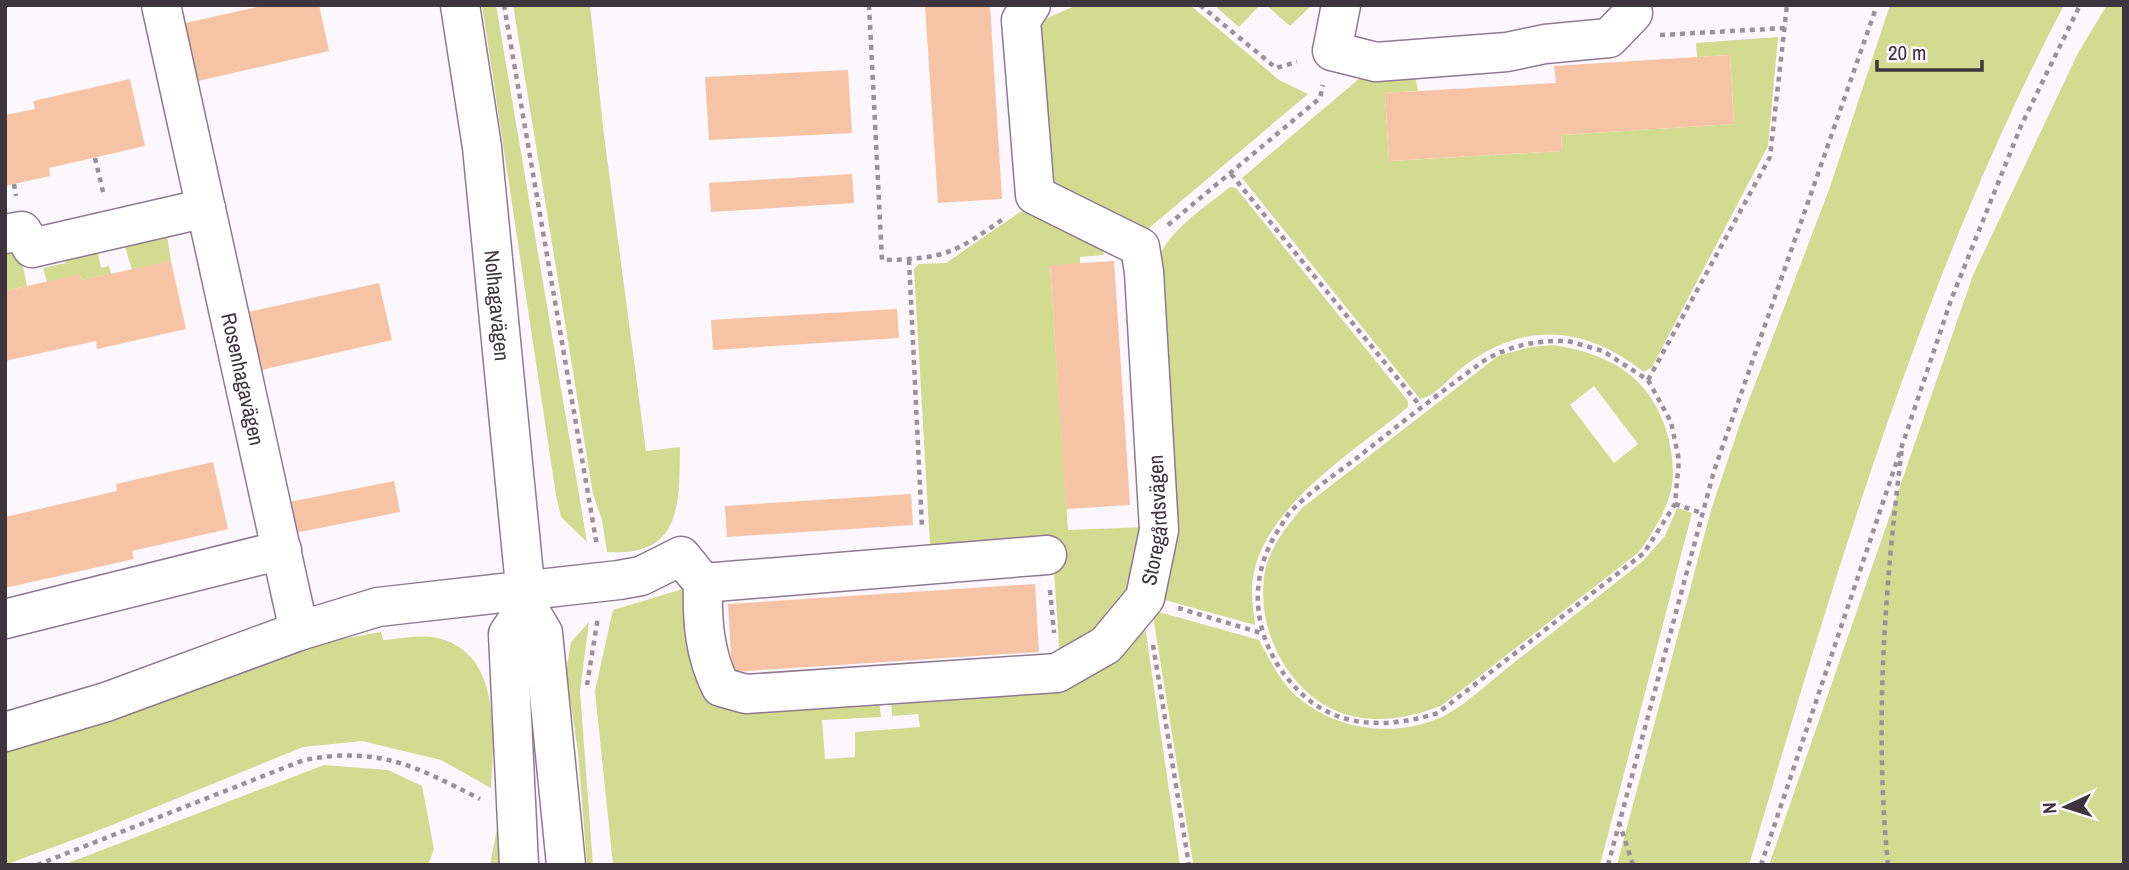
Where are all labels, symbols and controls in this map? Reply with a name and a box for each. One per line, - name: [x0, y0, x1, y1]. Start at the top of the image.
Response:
- scale bar: [1877, 28, 1982, 72]
- text: 20 m: [1888, 38, 1926, 67]
- street label: Nolhagavägen: [478, 249, 517, 362]
- street label: Rosenhagavägen: [215, 310, 272, 448]
- street label: Storegårdsvägen: [1134, 454, 1174, 588]
- north arrow: [2031, 772, 2101, 842]
- text: N: [2036, 802, 2062, 815]

